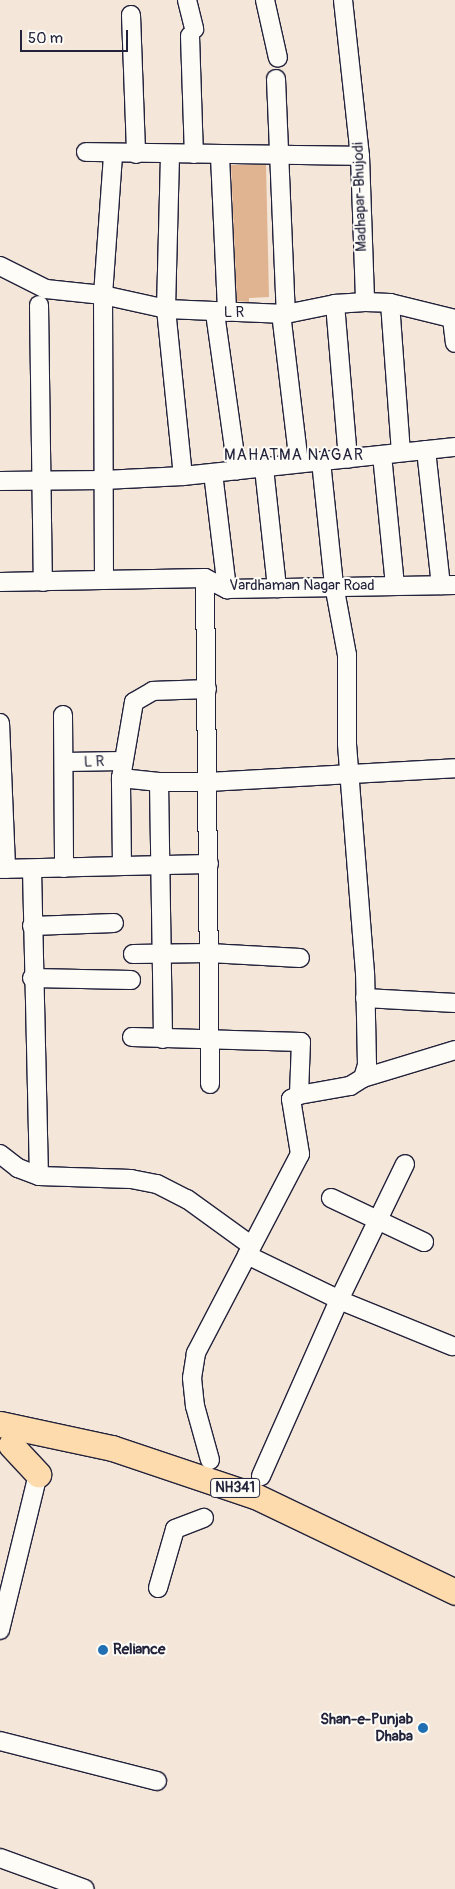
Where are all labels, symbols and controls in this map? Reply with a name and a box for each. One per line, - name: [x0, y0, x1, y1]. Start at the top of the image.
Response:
- scale bar: [22, 20, 130, 52]
- text: 50 m: [28, 29, 63, 48]
- street label: Madhapar-Bhujodi: [349, 142, 371, 252]
- street label: L R: [224, 304, 244, 322]
- district label: MAHATMA NAGAR: [222, 445, 366, 465]
- street label: Vardhaman Nagar Road: [229, 577, 375, 595]
- street label: L R: [83, 753, 105, 771]
- road number: NH341: [210, 1476, 260, 1500]
- place label: Reliance: [113, 1641, 165, 1659]
- marker: Reliance: [97, 1644, 109, 1656]
- place label: Shan-e-Punjab Dhaba: [320, 1710, 413, 1745]
- marker: Shan-e-Punjab Dhaba: [417, 1722, 429, 1734]

